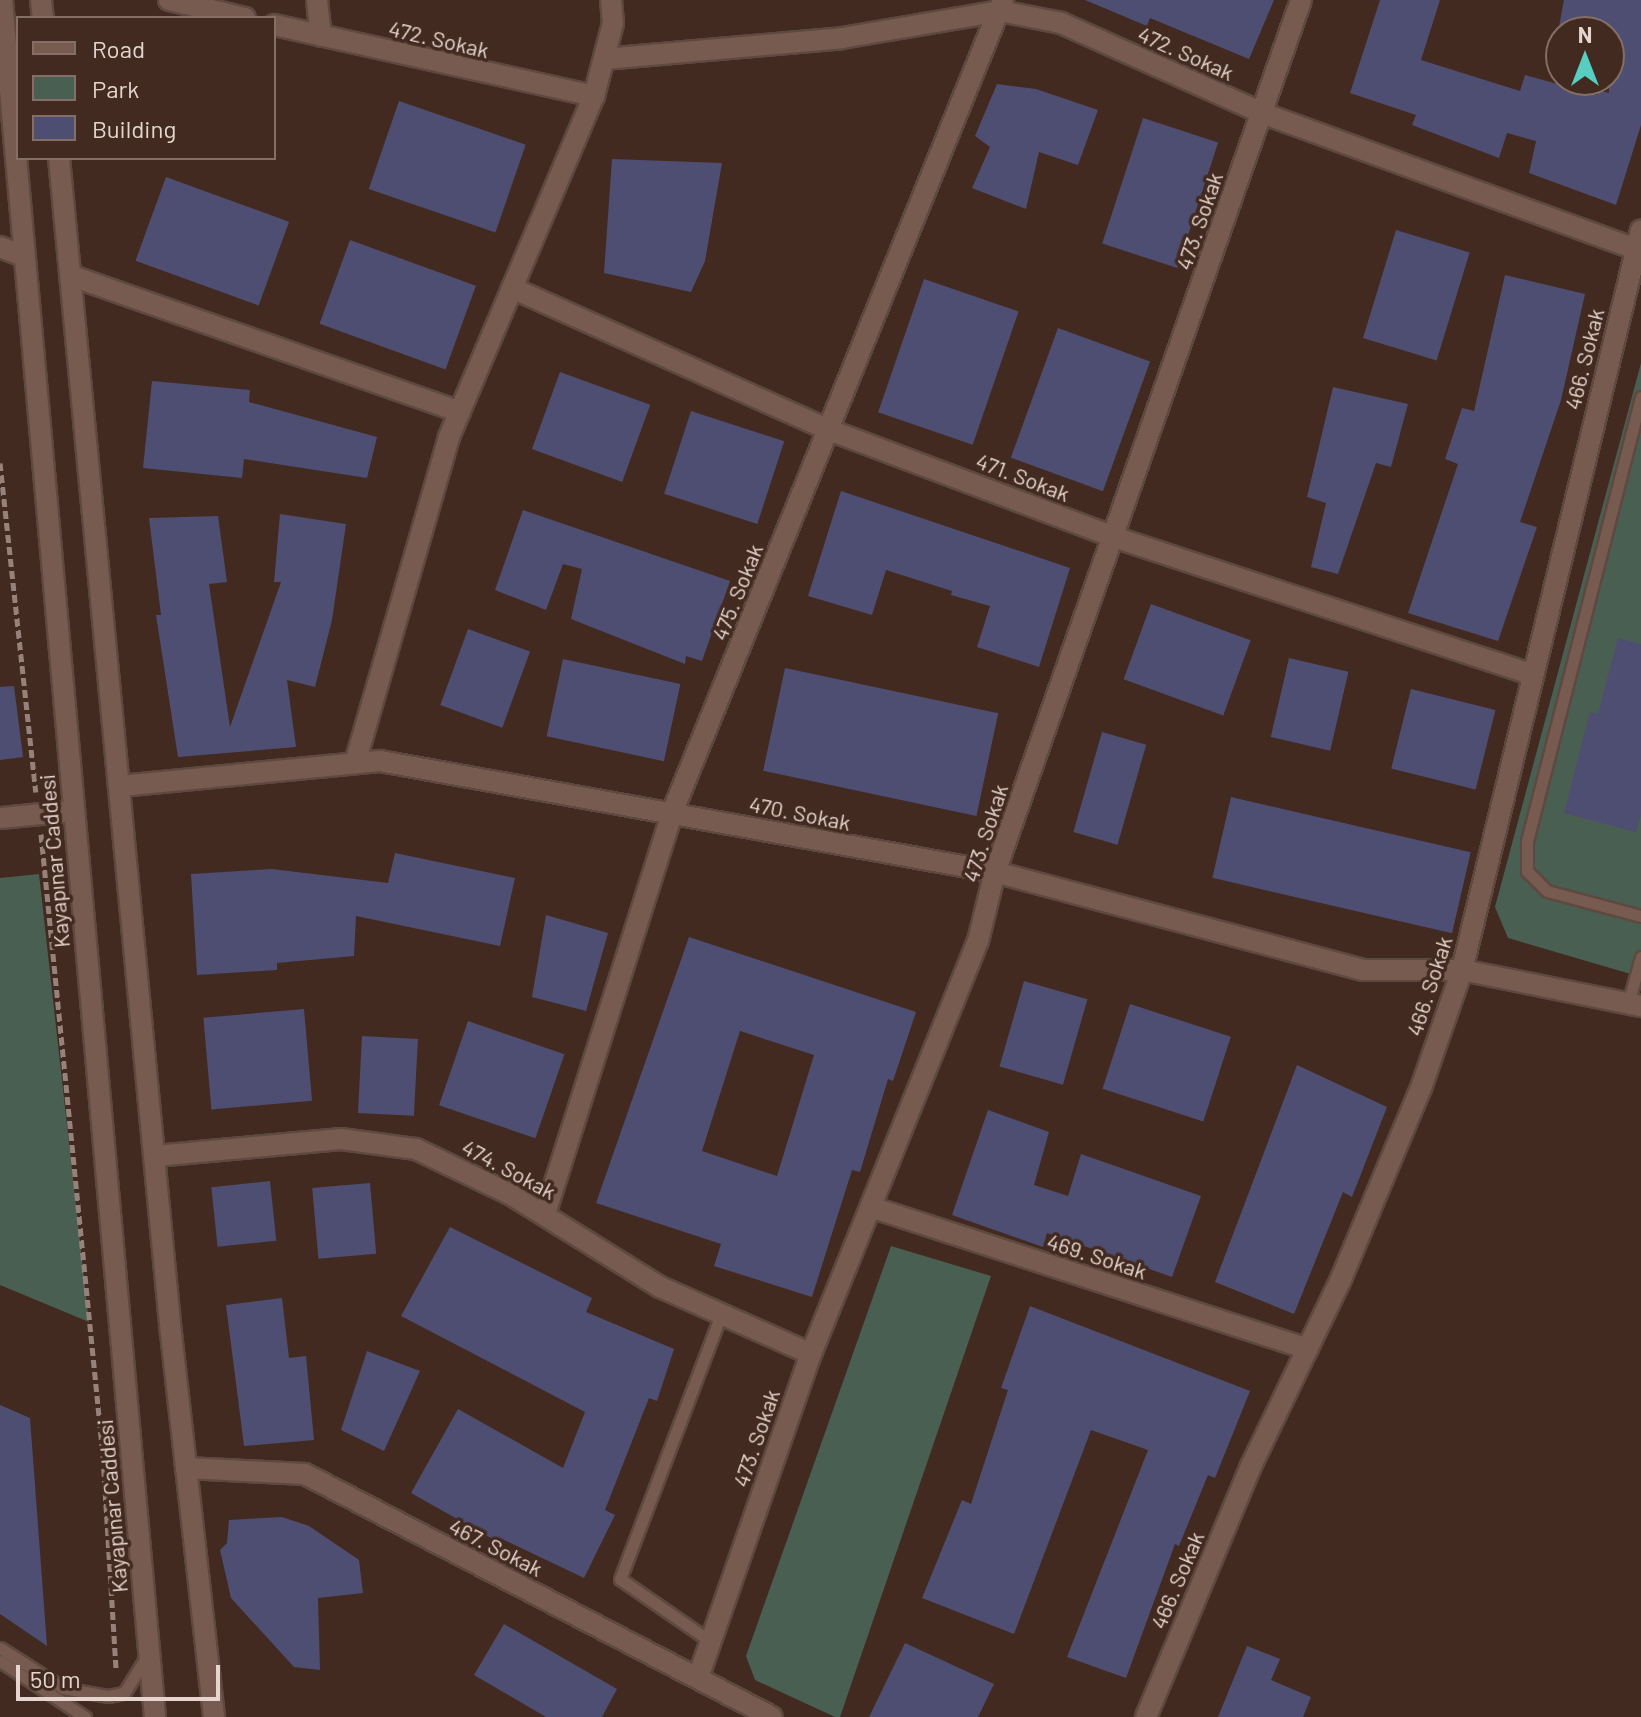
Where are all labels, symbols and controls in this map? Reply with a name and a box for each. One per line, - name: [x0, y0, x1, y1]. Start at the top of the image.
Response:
- street label: 472. Sokak: [386, 15, 492, 63]
- legend: [16, 16, 276, 160]
- north arrow: [1545, 16, 1625, 96]
- street label: 472. Sokak: [1134, 20, 1238, 86]
- text: N: [1578, 21, 1592, 47]
- text: Road: [92, 34, 145, 63]
- text: Park: [92, 74, 139, 103]
- text: Building: [92, 114, 176, 143]
- street label: 473. Sokak: [1170, 169, 1228, 273]
- street label: 466. Sokak: [1559, 306, 1609, 412]
- street label: 471. Sokak: [972, 447, 1074, 507]
- street label: 475. Sokak: [706, 540, 768, 644]
- street label: Kayapınar Caddesi: [33, 773, 75, 949]
- street label: 473. Sokak: [957, 781, 1013, 885]
- street label: 470. Sokak: [747, 790, 853, 836]
- street label: 466. Sokak: [1400, 933, 1458, 1039]
- street label: 474. Sokak: [458, 1133, 560, 1205]
- street label: 469. Sokak: [1044, 1227, 1150, 1285]
- street label: 473. Sokak: [727, 1386, 785, 1490]
- street label: Kayapınar Caddesi: [91, 1418, 133, 1594]
- street label: 467. Sokak: [445, 1512, 547, 1582]
- street label: 466. Sokak: [1145, 1527, 1209, 1633]
- scale bar: [20, 1649, 224, 1699]
- text: 50 m: [30, 1664, 81, 1693]

